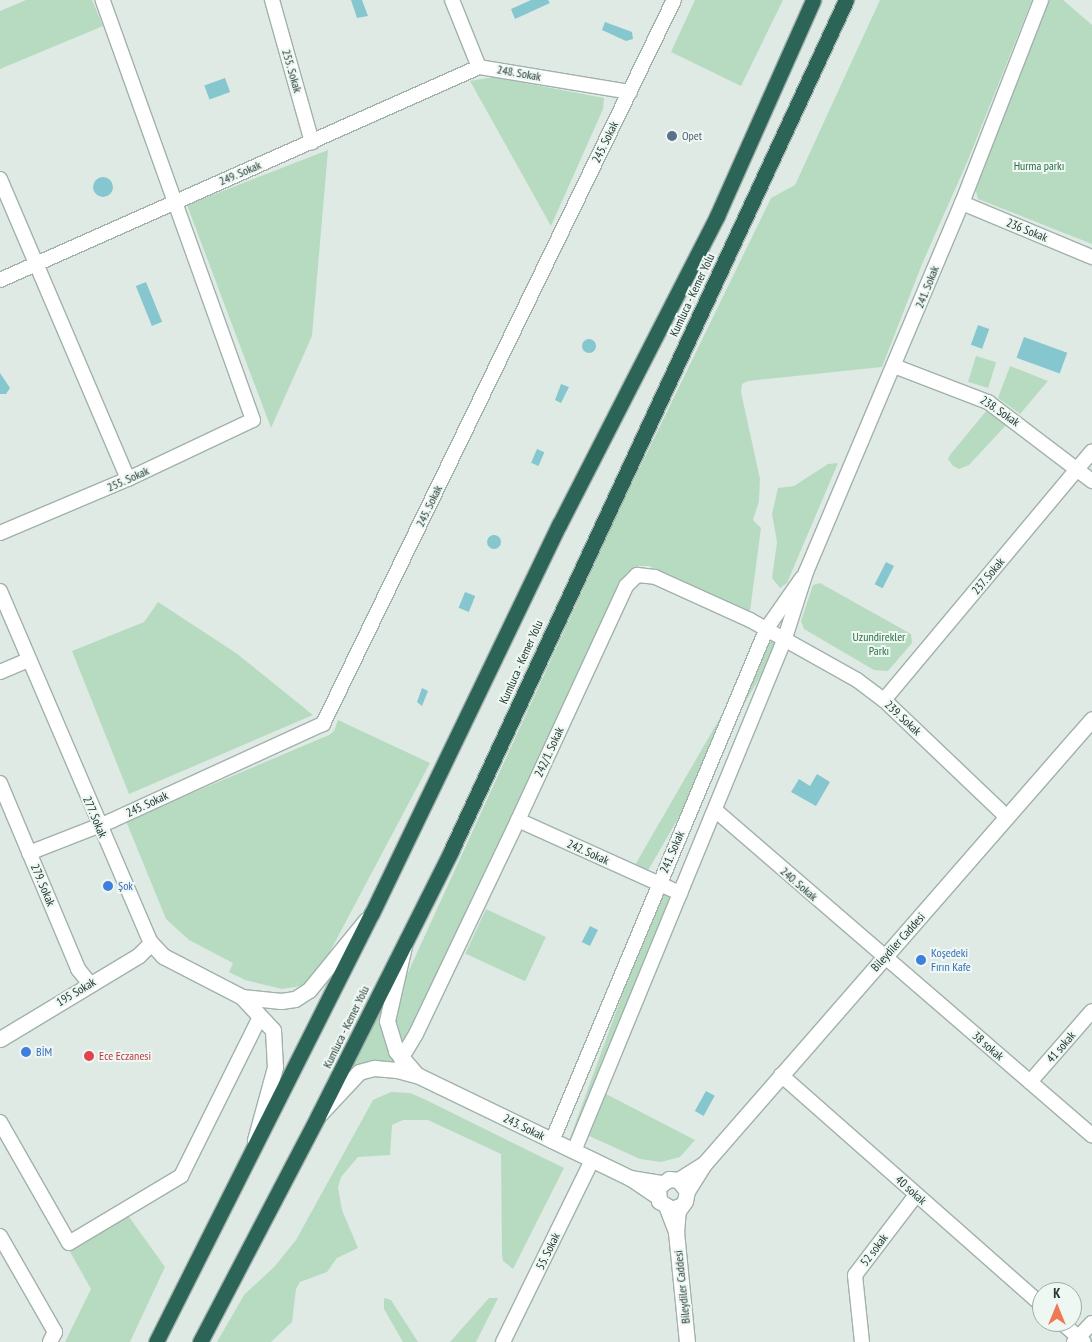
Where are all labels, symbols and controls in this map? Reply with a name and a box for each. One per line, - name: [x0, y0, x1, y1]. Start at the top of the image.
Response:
- street label: 255. Sokak: [279, 47, 305, 95]
- street label: 248. Sokak: [495, 62, 543, 84]
- street label: 245. Sokak: [589, 118, 621, 166]
- place label: Opet: [682, 129, 702, 143]
- marker: Opet: [666, 130, 678, 142]
- street label: 249. Sokak: [216, 158, 264, 188]
- park label: Hurma parkı: [1014, 159, 1064, 173]
- street label: 236 Sokak: [1004, 215, 1050, 245]
- street label: Kumluca - Kemer Yolu: [666, 251, 718, 339]
- street label: 241. Sokak: [912, 263, 942, 311]
- street label: 238. Sokak: [977, 392, 1023, 430]
- street label: 255. Sokak: [104, 463, 152, 495]
- street label: 245. Sokak: [413, 482, 445, 530]
- street label: 237. Sokak: [968, 554, 1008, 598]
- street label: Kumluca - Kemer Yolu: [496, 617, 546, 707]
- park label: Uzundirekler Parkı: [853, 630, 905, 658]
- street label: 239. Sokak: [882, 697, 924, 739]
- street label: 242/1. Sokak: [531, 724, 567, 780]
- street label: 245. Sokak: [123, 788, 171, 820]
- street label: 277. Sokak: [80, 794, 110, 840]
- street label: 241. Sokak: [657, 828, 687, 876]
- street label: 242. Sokak: [564, 836, 612, 868]
- street label: 279. Sokak: [28, 861, 58, 909]
- street label: 240. Sokak: [777, 864, 821, 904]
- place label: Şok: [118, 879, 133, 893]
- marker: Şok: [102, 880, 114, 892]
- street label: Bileydiler Caddesi: [868, 910, 928, 974]
- place label: Koşedeki Fırın Kafe: [931, 946, 971, 974]
- marker: Koşedeki Fırın Kafe: [915, 954, 927, 966]
- street label: 195 Sokak: [54, 975, 98, 1009]
- street label: Kumluca - Kemer Yolu: [320, 983, 372, 1071]
- street label: 41 sokak: [1044, 1028, 1078, 1066]
- street label: 38 sokak: [969, 1029, 1007, 1063]
- place label: BİM: [36, 1045, 52, 1059]
- marker: BİM: [20, 1046, 32, 1058]
- place label: Ece Eczanesi: [99, 1049, 151, 1063]
- marker: Ece Eczanesi: [83, 1050, 95, 1062]
- street label: 243. Sokak: [500, 1111, 548, 1143]
- street label: 40 sokak: [893, 1172, 929, 1208]
- street label: 55. Sokak: [533, 1230, 563, 1272]
- street label: 52 sokak: [857, 1231, 891, 1269]
- street label: Bileydiler Caddesi: [671, 1250, 693, 1324]
- north arrow: [1032, 1282, 1082, 1332]
- text: K: [1053, 1284, 1061, 1302]

